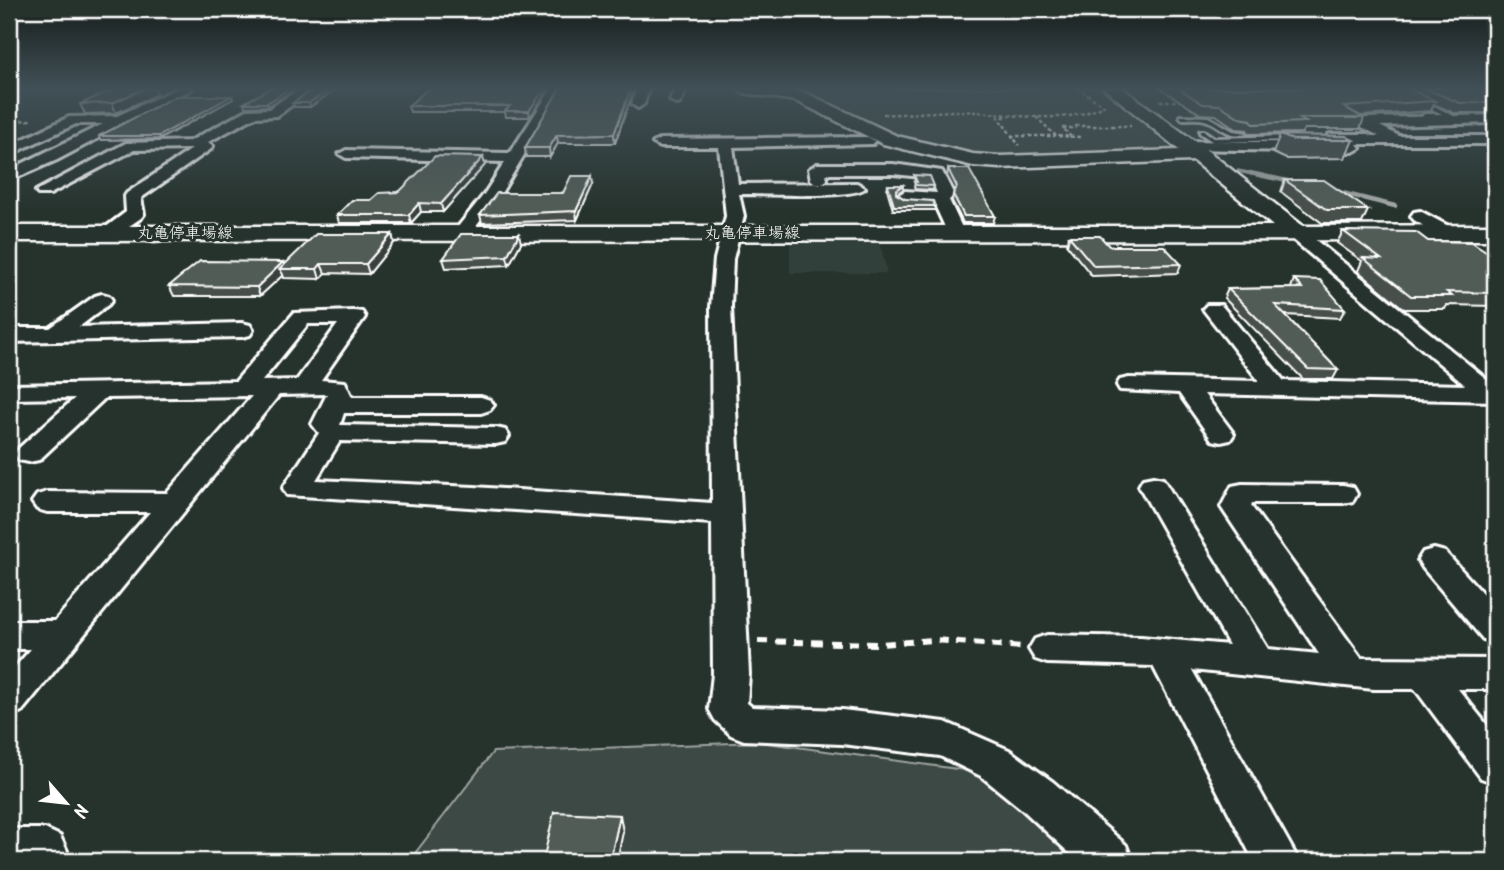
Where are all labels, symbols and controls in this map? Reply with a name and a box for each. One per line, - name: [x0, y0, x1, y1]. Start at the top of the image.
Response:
- street label: 丸亀停車場線: [137, 221, 233, 246]
- street label: 丸亀停車場線: [704, 221, 800, 246]
- north arrow: [32, 768, 102, 838]
- text: N: [63, 798, 95, 822]

